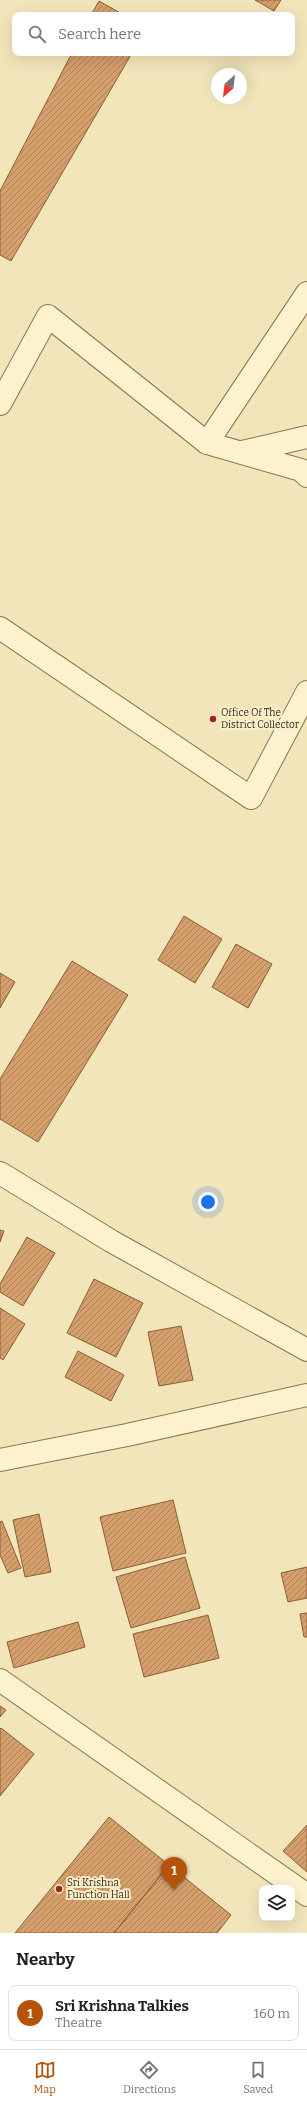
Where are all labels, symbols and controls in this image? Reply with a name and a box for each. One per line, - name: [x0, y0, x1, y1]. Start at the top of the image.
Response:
- search box: [12, 12, 295, 56]
- icon: search: [26, 23, 48, 45]
- text: Search here: [58, 25, 141, 43]
- north arrow: [211, 68, 247, 104]
- place label: Office Of The District Collector: [221, 707, 300, 731]
- marker: Office Of The District Collector: [208, 714, 218, 724]
- your location: [198, 1192, 218, 1212]
- pin: 1: [161, 1857, 187, 1890]
- place label: Sri Krishna Function Hall: [67, 1877, 130, 1901]
- marker: Sri Krishna Function Hall: [54, 1884, 64, 1894]
- map controls: [259, 1885, 295, 1921]
- button: layers: [259, 1885, 295, 1921]
- text: Nearby: [16, 1949, 75, 1970]
- text: Sri Krishna Talkies: [55, 1997, 189, 2015]
- text: 1: [27, 2006, 33, 2021]
- text: 160 m: [254, 2006, 290, 2021]
- text: Theatre: [55, 2015, 102, 2030]
- tab: Map: [34, 2059, 56, 2096]
- tab: Directions: [123, 2059, 176, 2096]
- tab: Saved: [243, 2059, 273, 2096]

